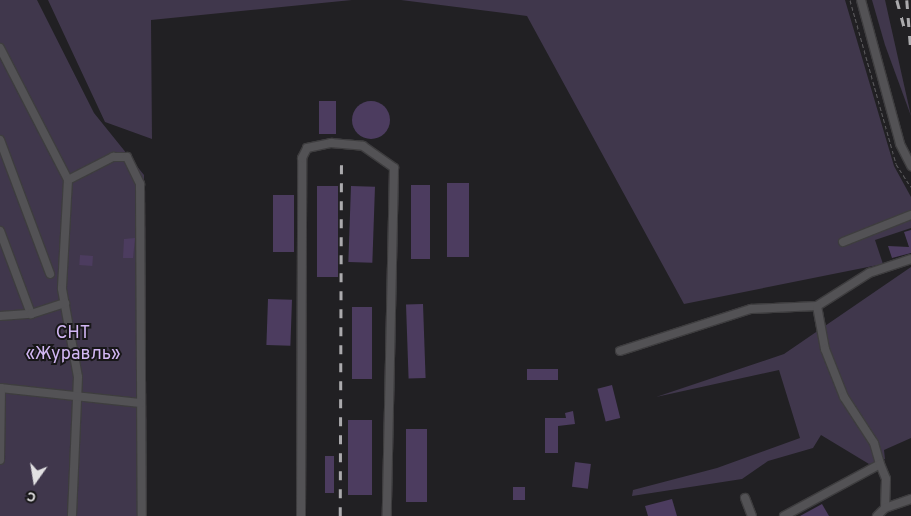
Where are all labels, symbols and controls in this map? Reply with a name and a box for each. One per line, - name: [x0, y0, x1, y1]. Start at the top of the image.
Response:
- park label: СНТ «Журавль»: [25, 324, 121, 366]
- north arrow: [10, 456, 60, 506]
- text: С: [25, 487, 38, 505]

